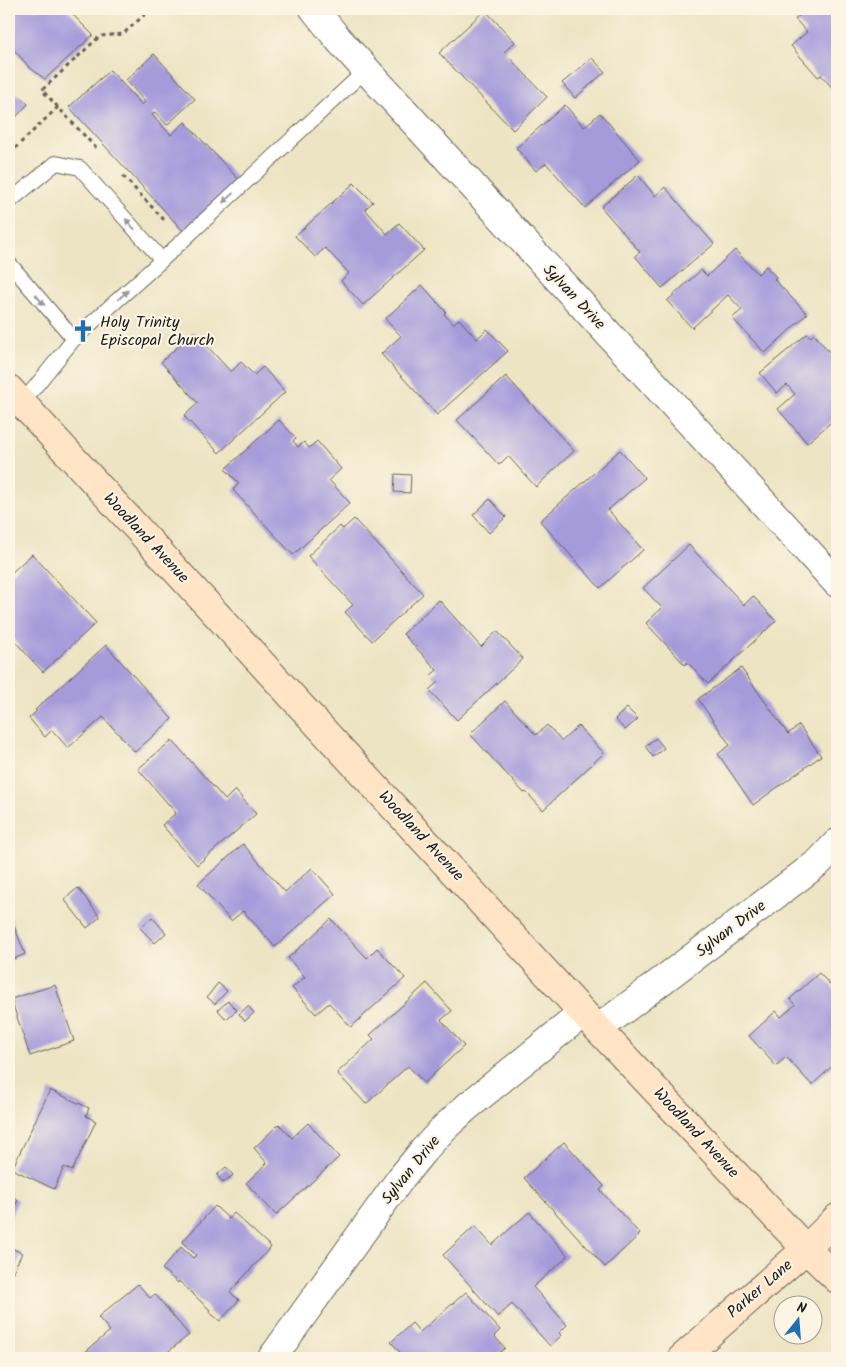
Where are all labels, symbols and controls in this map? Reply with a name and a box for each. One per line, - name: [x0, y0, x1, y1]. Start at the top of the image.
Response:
- one-way arrow: [222, 192, 234, 204]
- one-way arrow: [124, 217, 135, 230]
- street label: Sylvan Drive: [537, 258, 611, 336]
- one-way arrow: [116, 289, 128, 301]
- one-way arrow: [35, 293, 46, 306]
- place label: Holy Trinity Episcopal Church: [100, 310, 214, 353]
- church icon: Holy Trinity Episcopal Church: [70, 318, 96, 344]
- street label: Woodland Avenue: [97, 487, 195, 589]
- street label: Woodland Avenue: [372, 785, 470, 887]
- street label: Sylvan Drive: [691, 894, 771, 964]
- street label: Woodland Avenue: [647, 1082, 745, 1184]
- street label: Sylvan Drive: [375, 1130, 447, 1210]
- street label: Parker Lane: [722, 1253, 798, 1325]
- north arrow: [774, 1294, 824, 1344]
- text: N: [794, 1297, 809, 1320]

